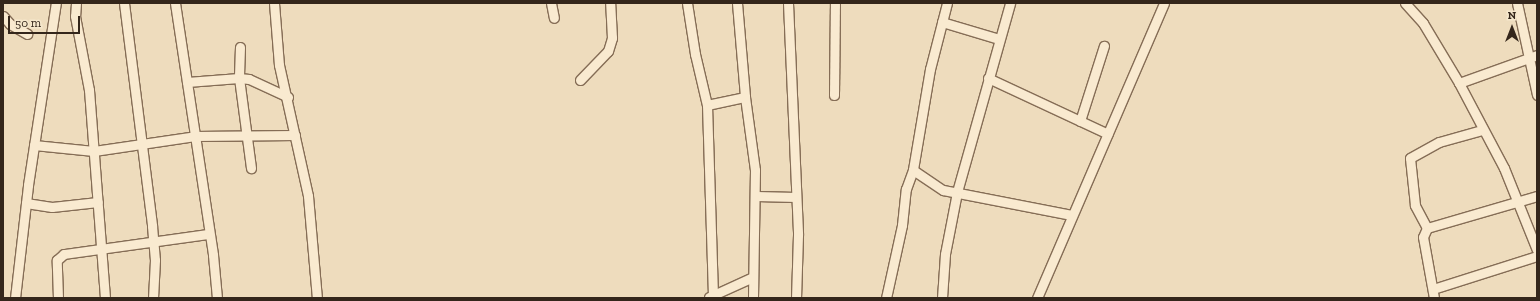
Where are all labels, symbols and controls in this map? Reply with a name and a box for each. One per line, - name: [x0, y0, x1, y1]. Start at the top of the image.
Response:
- scale bar: [10, 8, 82, 34]
- north arrow: [1492, 8, 1532, 48]
- text: N: [1508, 9, 1516, 22]
- text: 50 m: [15, 16, 41, 30]

